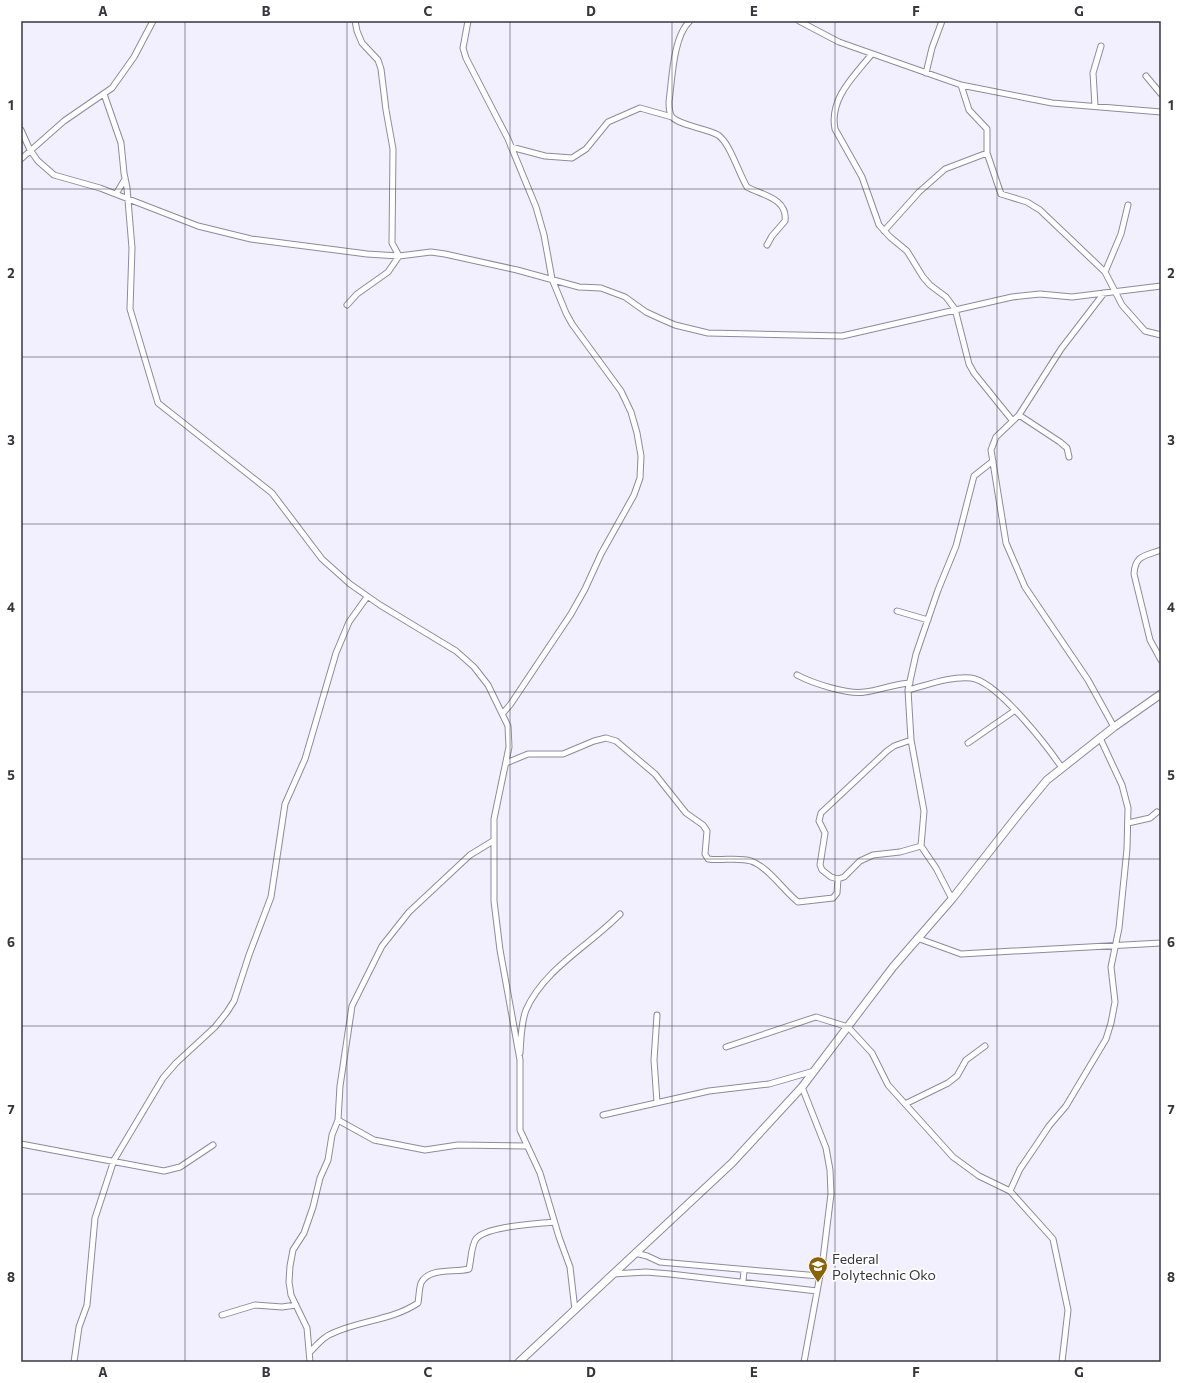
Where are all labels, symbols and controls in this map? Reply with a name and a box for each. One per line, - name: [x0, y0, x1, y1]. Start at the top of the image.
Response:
- text: A: [98, 3, 108, 19]
- text: B: [262, 3, 271, 19]
- text: C: [424, 3, 433, 19]
- text: D: [586, 3, 596, 19]
- text: E: [750, 3, 758, 19]
- text: F: [912, 3, 920, 19]
- text: G: [1074, 3, 1084, 19]
- text: 1: [8, 97, 14, 113]
- text: 1: [1168, 97, 1174, 113]
- text: 2: [7, 265, 15, 281]
- text: 2: [1167, 265, 1175, 281]
- text: 3: [7, 432, 15, 448]
- text: 3: [1167, 432, 1175, 448]
- text: 4: [7, 599, 15, 615]
- text: 4: [1167, 599, 1175, 615]
- text: 5: [7, 767, 15, 783]
- text: 5: [1167, 767, 1175, 783]
- text: 6: [7, 934, 15, 950]
- text: 6: [1167, 934, 1175, 950]
- text: 7: [7, 1101, 15, 1117]
- text: 7: [1167, 1101, 1175, 1117]
- place label: Federal Polytechnic Oko: [832, 1250, 936, 1283]
- school or university icon: Federal Polytechnic Oko: [807, 1255, 829, 1283]
- text: 8: [7, 1269, 15, 1285]
- text: 8: [1167, 1269, 1175, 1285]
- text: A: [98, 1364, 108, 1380]
- text: B: [262, 1364, 271, 1380]
- text: C: [424, 1364, 433, 1380]
- text: D: [586, 1364, 596, 1380]
- text: E: [750, 1364, 758, 1380]
- text: F: [912, 1364, 920, 1380]
- text: G: [1074, 1364, 1084, 1380]

